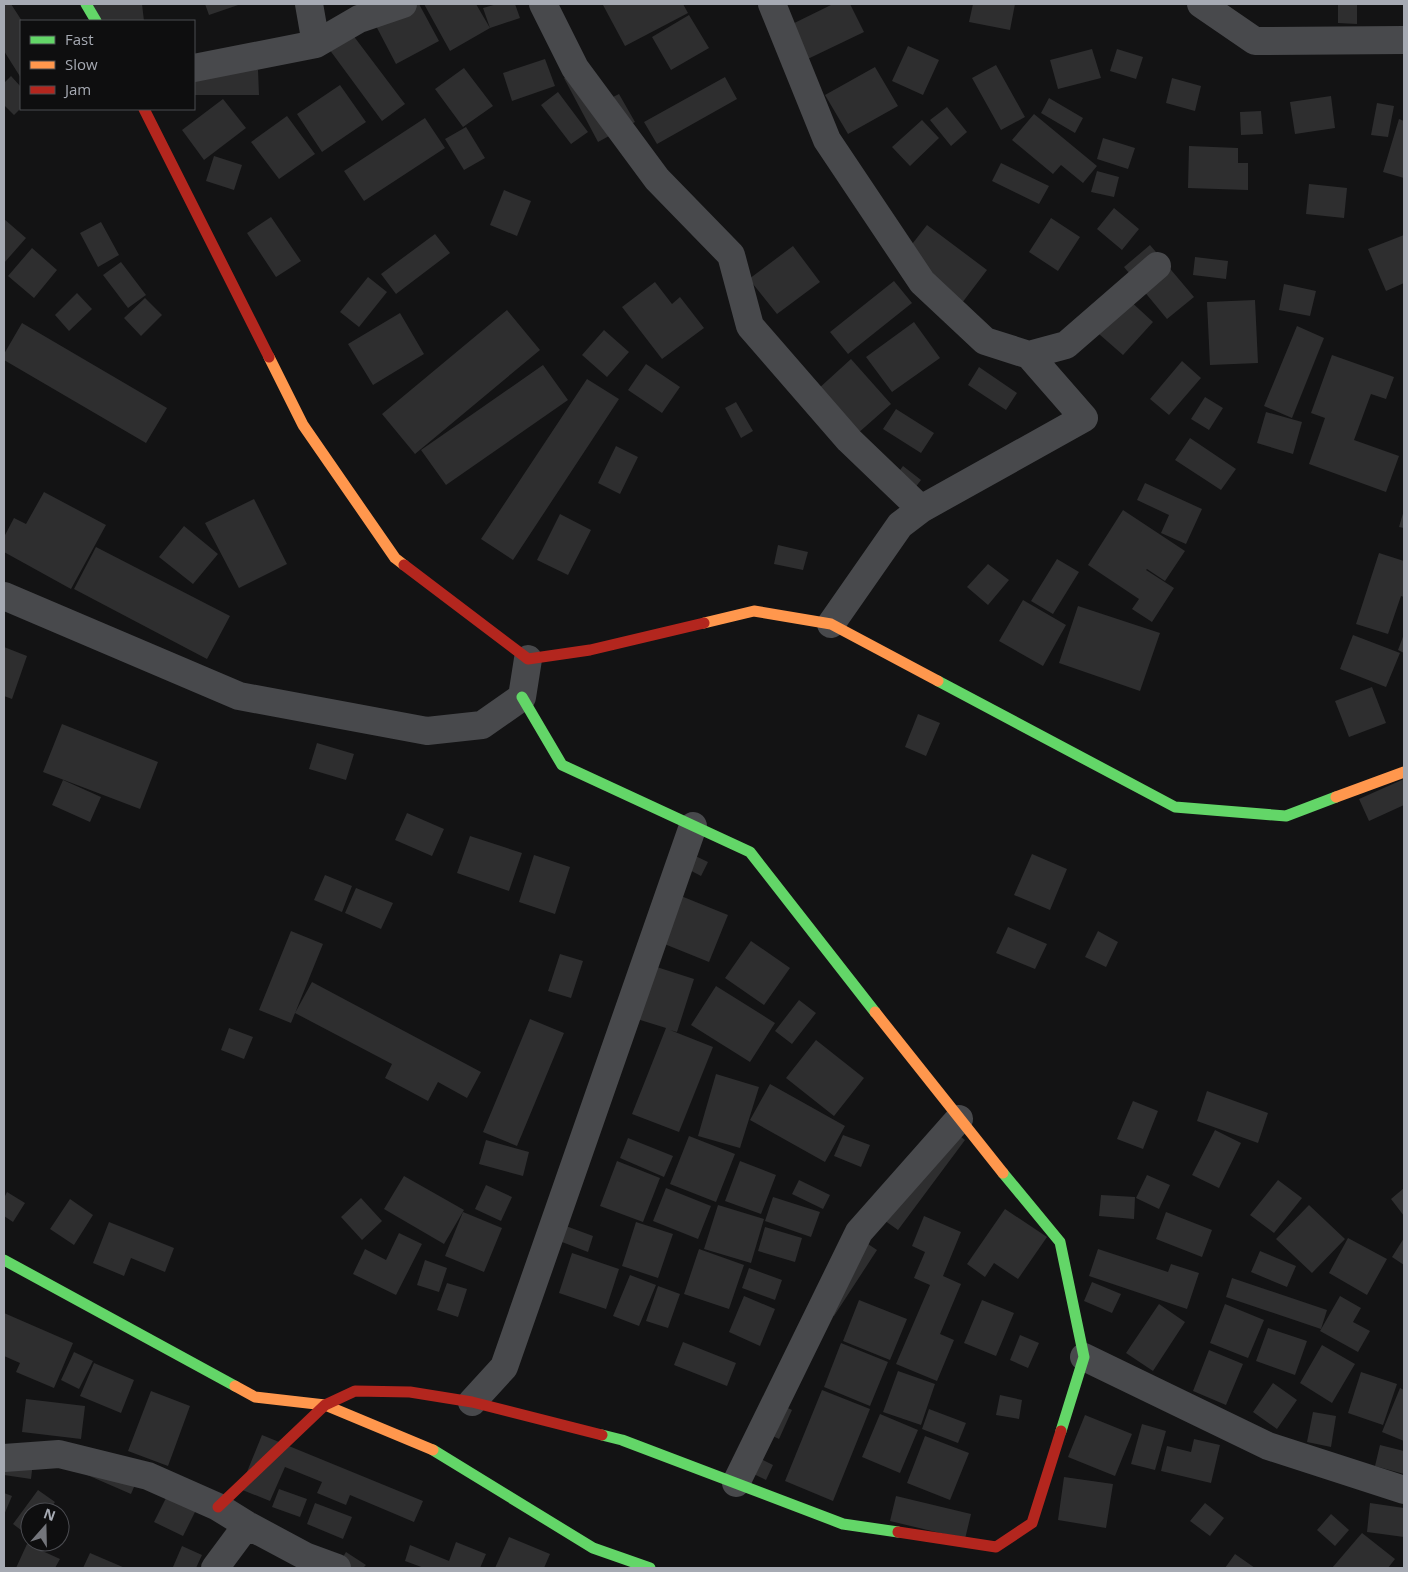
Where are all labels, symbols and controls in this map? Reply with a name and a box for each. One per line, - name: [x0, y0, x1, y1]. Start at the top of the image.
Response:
- legend: [20, 20, 195, 110]
- text: Fast: [65, 29, 94, 49]
- text: Slow: [65, 54, 98, 74]
- text: Jam: [63, 79, 91, 99]
- north arrow: [20, 1502, 70, 1552]
- text: N: [41, 1503, 58, 1525]

